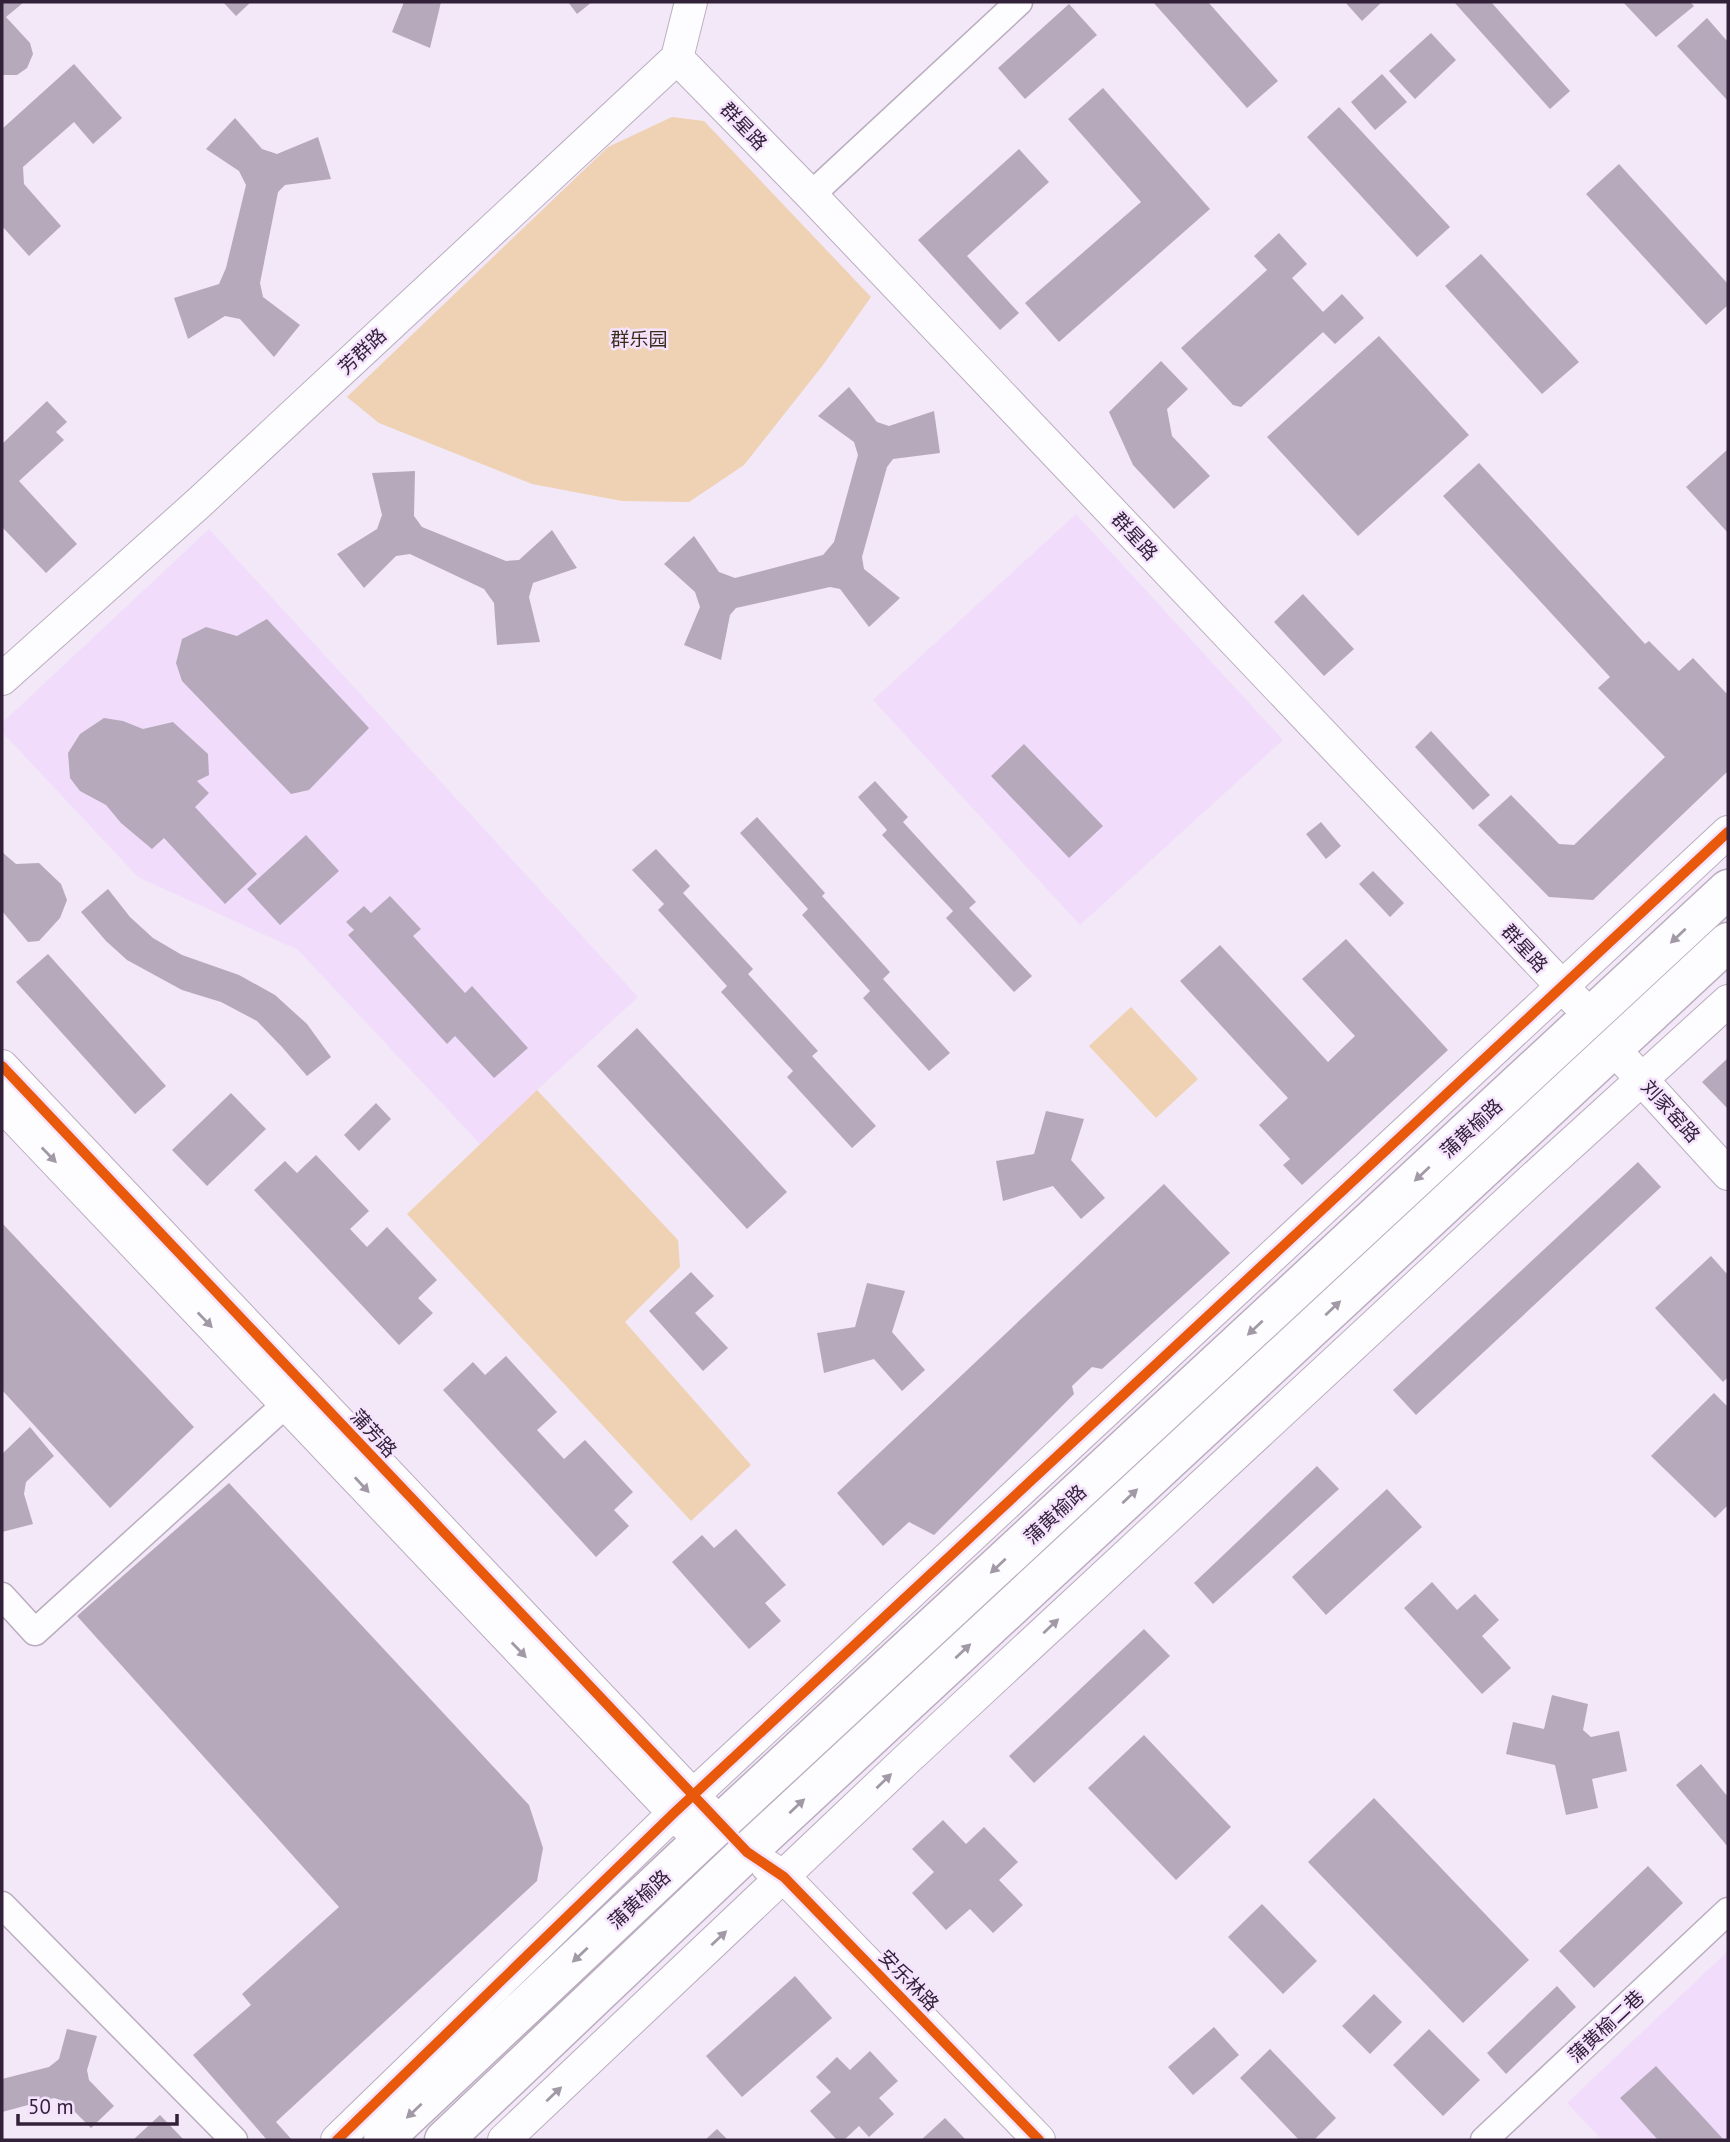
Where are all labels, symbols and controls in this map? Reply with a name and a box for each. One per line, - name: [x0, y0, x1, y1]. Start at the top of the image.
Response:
- street label: 群星路: [716, 97, 772, 155]
- street label: 芳群路: [333, 323, 391, 379]
- park label: 群乐园: [610, 327, 668, 351]
- street label: 群星路: [1107, 507, 1163, 565]
- street label: 群星路: [1497, 919, 1553, 977]
- one-way arrow: [1670, 927, 1687, 943]
- street label: 刘家窑路: [1637, 1075, 1705, 1147]
- street label: 蒲黄榆路: [1435, 1093, 1507, 1163]
- one-way arrow: [40, 1146, 56, 1163]
- one-way arrow: [1414, 1165, 1431, 1181]
- one-way arrow: [1324, 1301, 1341, 1317]
- one-way arrow: [197, 1311, 213, 1328]
- one-way arrow: [1247, 1320, 1264, 1336]
- street label: 蒲芳路: [346, 1404, 402, 1462]
- one-way arrow: [353, 1476, 369, 1493]
- street label: 蒲黄榆路: [1019, 1479, 1091, 1549]
- one-way arrow: [1121, 1489, 1138, 1505]
- one-way arrow: [989, 1558, 1007, 1574]
- one-way arrow: [1042, 1618, 1060, 1634]
- one-way arrow: [510, 1641, 527, 1658]
- one-way arrow: [954, 1643, 972, 1659]
- one-way arrow: [875, 1773, 892, 1789]
- one-way arrow: [788, 1798, 805, 1814]
- street label: 蒲黄榆路: [603, 1864, 675, 1934]
- one-way arrow: [710, 1930, 727, 1946]
- street label: 安乐林路: [874, 1944, 944, 2016]
- one-way arrow: [572, 1947, 589, 1963]
- street label: 蒲黄榆二巷: [1563, 1985, 1649, 2067]
- scale bar: [18, 2082, 177, 2126]
- one-way arrow: [545, 2085, 562, 2102]
- text: 50 m: [28, 2093, 74, 2120]
- one-way arrow: [406, 2103, 423, 2119]

